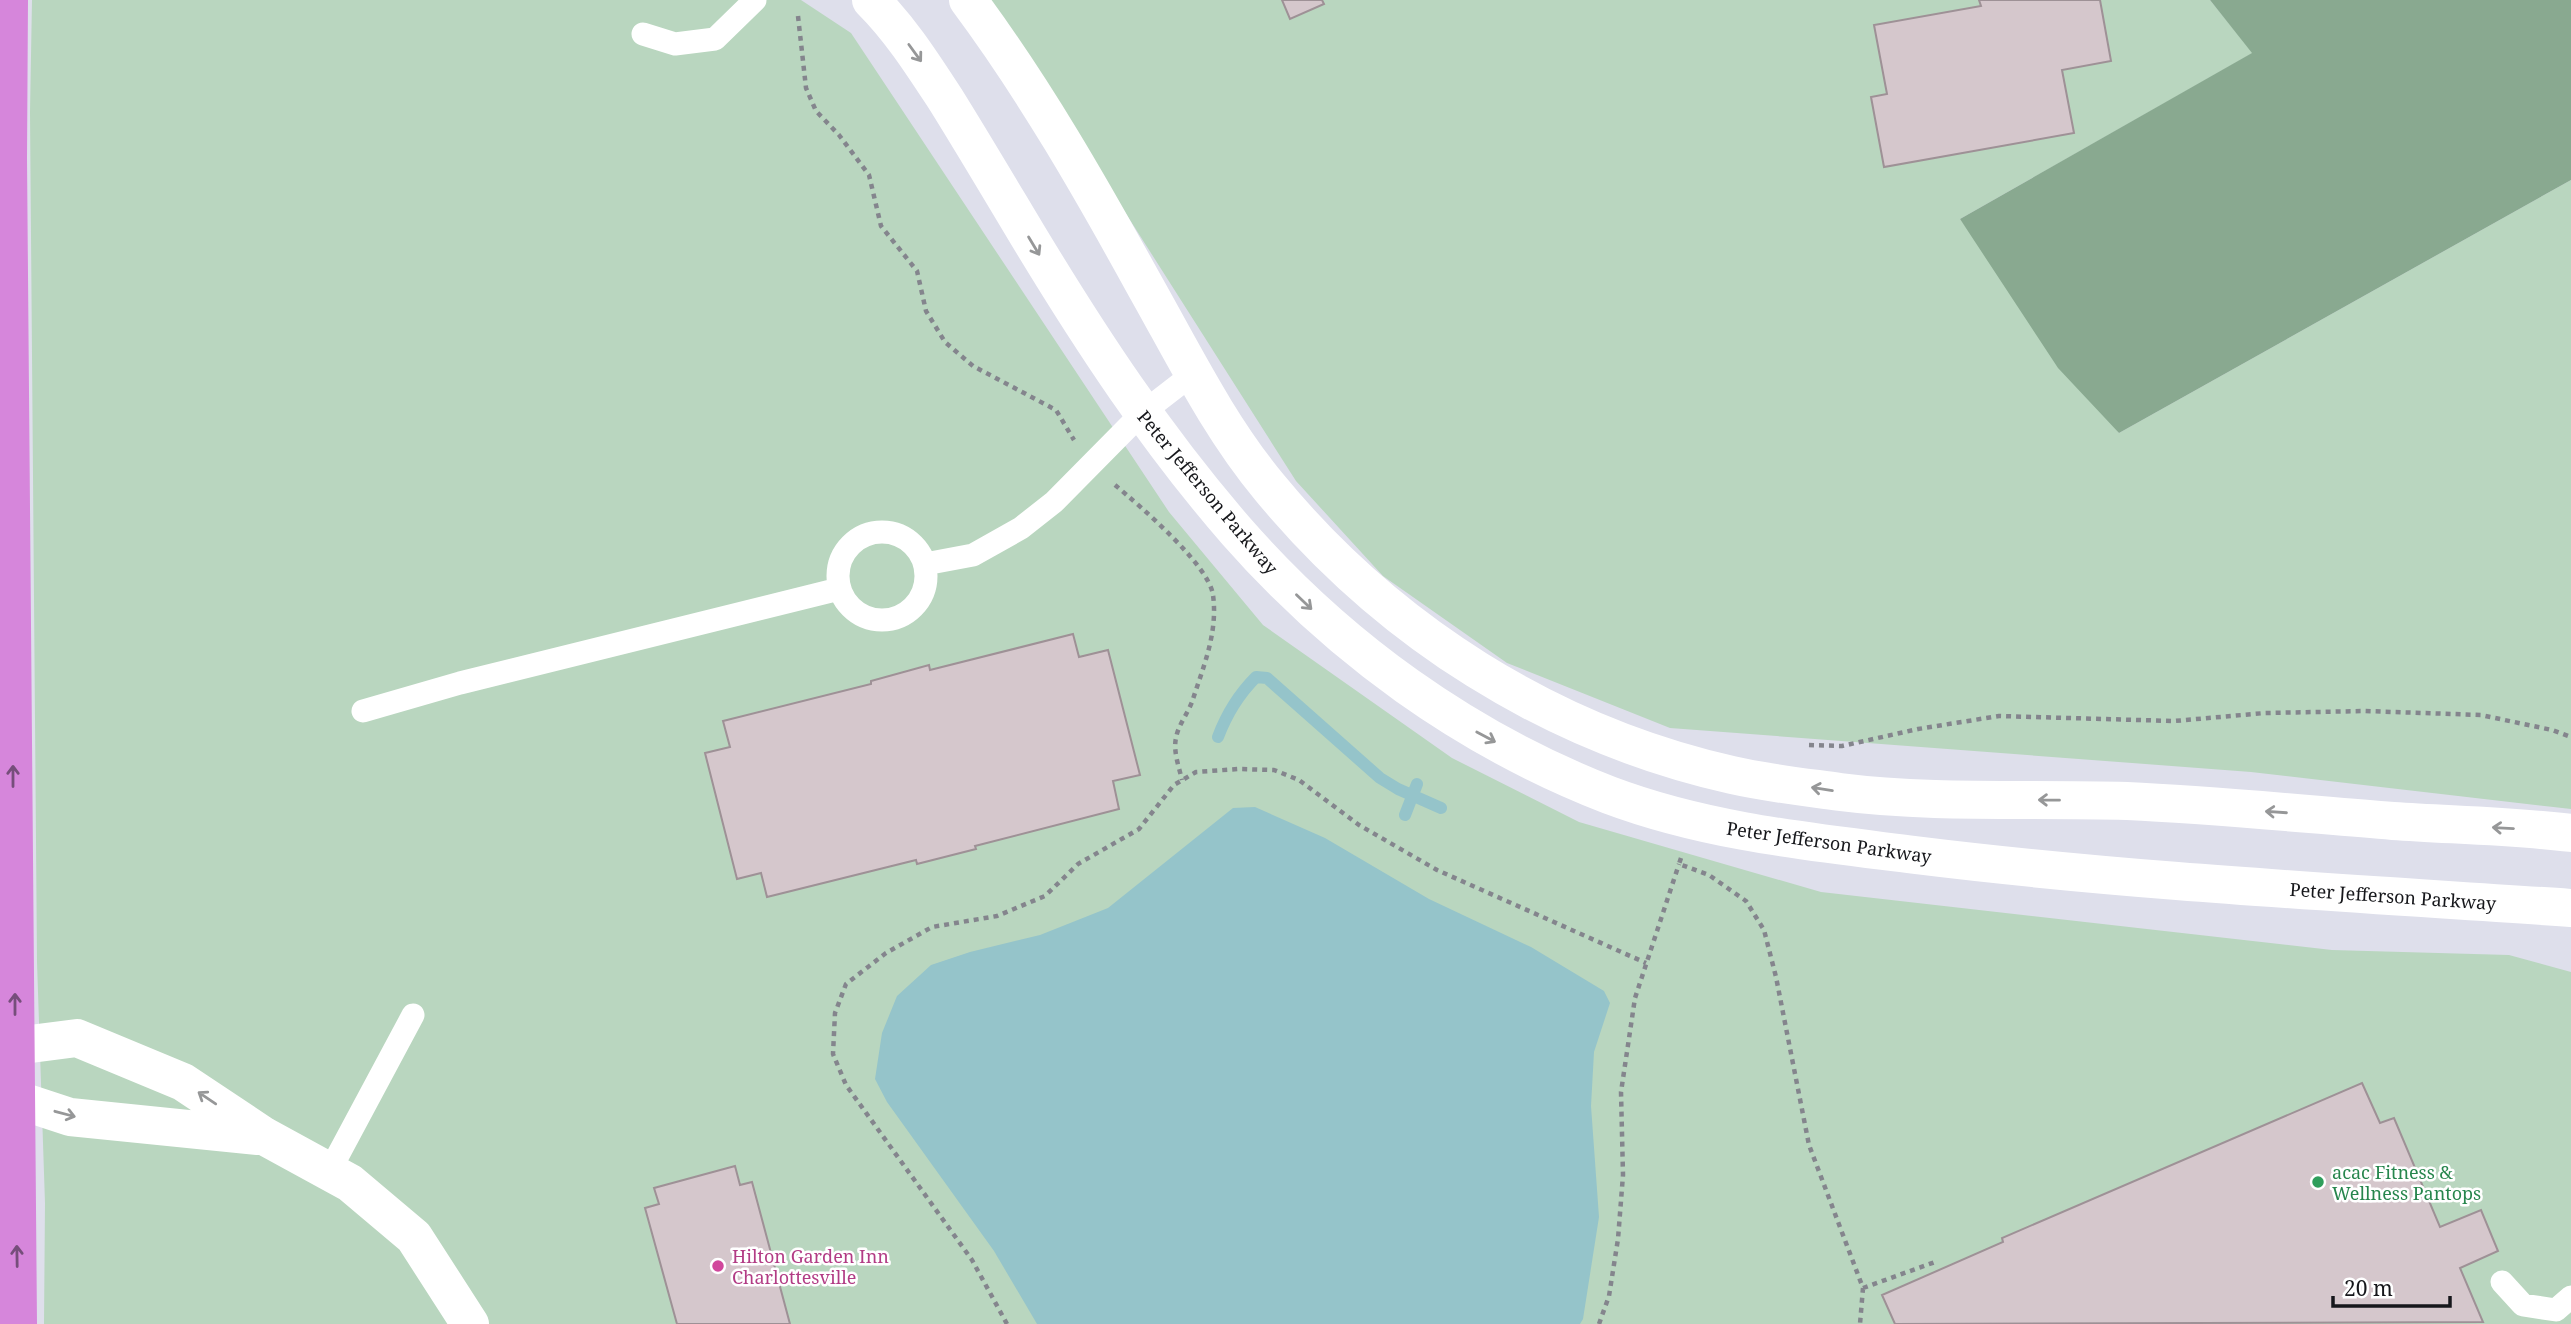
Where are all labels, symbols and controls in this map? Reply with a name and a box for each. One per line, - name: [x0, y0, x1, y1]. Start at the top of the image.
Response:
- one-way arrow: [907, 43, 922, 62]
- one-way arrow: [1028, 236, 1042, 256]
- street label: Peter Jefferson Parkway: [1132, 405, 1284, 580]
- one-way arrow: [1295, 593, 1312, 610]
- one-way arrow: [1475, 731, 1496, 744]
- one-way arrow: [6, 765, 20, 788]
- one-way arrow: [1811, 782, 1834, 795]
- one-way arrow: [2038, 794, 2061, 807]
- one-way arrow: [2265, 805, 2288, 818]
- street label: Peter Jefferson Parkway: [1725, 816, 1934, 868]
- one-way arrow: [2492, 821, 2515, 834]
- street label: Peter Jefferson Parkway: [2289, 877, 2498, 915]
- one-way arrow: [8, 993, 22, 1016]
- one-way arrow: [198, 1091, 217, 1105]
- one-way arrow: [54, 1109, 76, 1122]
- place label: acac Fitness & Wellness Pantops: [2332, 1160, 2481, 1205]
- marker: acac Fitness & Wellness Pantops: [2310, 1174, 2326, 1190]
- place label: Hilton Garden Inn Charlottesville: [732, 1244, 889, 1289]
- one-way arrow: [10, 1245, 24, 1268]
- marker: Hilton Garden Inn Charlottesville: [710, 1258, 726, 1274]
- scale bar: [2333, 1264, 2450, 1308]
- text: 20 m: [2344, 1274, 2393, 1302]

